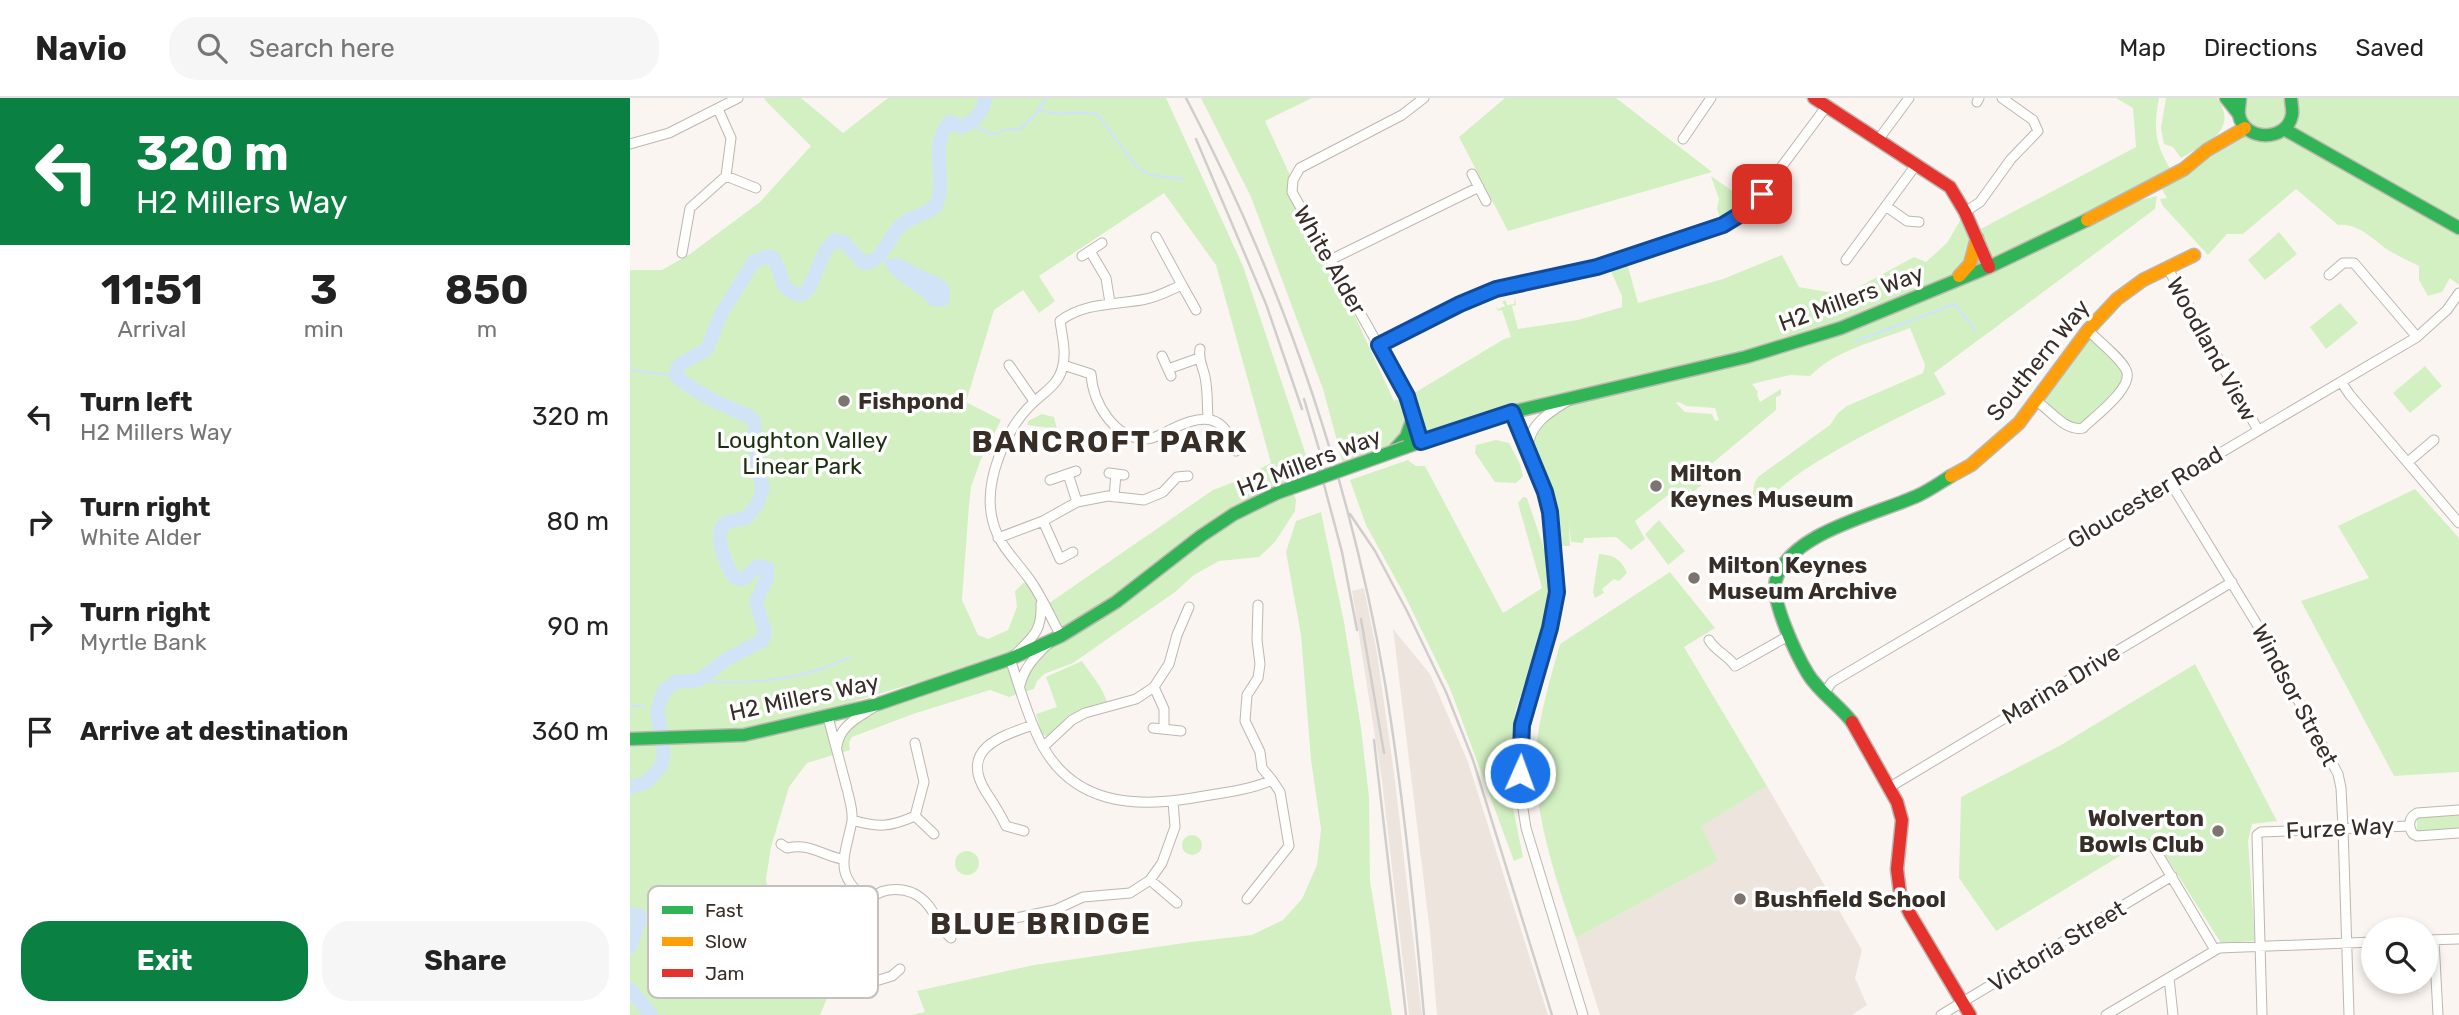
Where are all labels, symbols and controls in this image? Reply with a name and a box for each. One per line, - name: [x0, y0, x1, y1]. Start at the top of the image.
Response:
- search box: [169, 17, 659, 80]
- text: Navio: [35, 29, 127, 68]
- icon: search: [193, 29, 231, 67]
- text: Search here: [249, 33, 395, 64]
- text: Map: [2119, 34, 2166, 62]
- text: Directions: [2204, 34, 2317, 62]
- text: Saved: [2355, 34, 2424, 62]
- text: 320 m: [136, 124, 289, 182]
- icon: left: [21, 126, 112, 217]
- pin: [1732, 164, 1792, 224]
- icon: arrive: [1743, 175, 1781, 213]
- text: H2 Millers Way: [136, 183, 348, 221]
- street label: White Alder: [1288, 201, 1373, 320]
- street label: H2 Millers Way: [1775, 259, 1928, 337]
- text: 11:51: [101, 265, 203, 315]
- text: 3: [310, 265, 338, 315]
- text: 850: [445, 265, 529, 315]
- street label: Woodland View: [2161, 272, 2263, 426]
- street label: Southern Way: [1980, 293, 2096, 426]
- text: Arrival: [117, 315, 186, 343]
- text: min: [304, 315, 344, 343]
- text: m: [477, 315, 497, 343]
- text: Turn left: [80, 387, 192, 418]
- place label: Fishpond: [858, 387, 964, 415]
- marker: Fishpond: [836, 393, 852, 409]
- icon: left: [21, 398, 59, 436]
- text: 320 m: [532, 401, 609, 432]
- text: H2 Millers Way: [80, 418, 232, 446]
- street label: H2 Millers Way: [1233, 422, 1385, 502]
- district label: BANCROFT PARK: [972, 424, 1249, 460]
- park label: Loughton Valley Linear Park: [716, 426, 888, 480]
- street label: Gloucester Road: [2062, 440, 2228, 554]
- place label: Milton Keynes Museum: [1670, 459, 1854, 513]
- marker: Milton Keynes Museum: [1648, 478, 1664, 494]
- text: Turn right: [80, 492, 210, 523]
- icon: right: [21, 503, 59, 541]
- text: 80 m: [546, 506, 609, 537]
- text: White Alder: [80, 523, 201, 551]
- place label: Milton Keynes Museum Archive: [1708, 551, 1897, 605]
- marker: Milton Keynes Museum Archive: [1686, 570, 1702, 586]
- text: Turn right: [80, 597, 210, 628]
- icon: right: [21, 608, 59, 646]
- text: 90 m: [548, 611, 609, 642]
- street label: Windsor Street: [2246, 619, 2344, 771]
- text: Myrtle Bank: [80, 628, 207, 656]
- street label: Marina Drive: [1997, 638, 2125, 730]
- street label: H2 Millers Way: [727, 667, 882, 727]
- icon: arrive: [21, 713, 59, 751]
- text: Arrive at destination: [80, 716, 348, 747]
- text: 360 m: [532, 716, 609, 747]
- position arrow: [1483, 736, 1557, 810]
- place label: Wolverton Bowls Club: [2079, 804, 2204, 858]
- street label: Furze Way: [2285, 811, 2395, 845]
- marker: Wolverton Bowls Club: [2210, 823, 2226, 839]
- place label: Bushfield School: [1754, 885, 1946, 913]
- legend: [648, 886, 878, 998]
- marker: Bushfield School: [1732, 891, 1748, 907]
- street label: Victoria Street: [1984, 894, 2130, 998]
- text: Fast: [705, 899, 744, 922]
- district label: BLUE BRIDGE: [930, 906, 1152, 942]
- map controls: [2361, 917, 2438, 994]
- button: search: [2361, 917, 2438, 994]
- button: Exit: [21, 921, 308, 1001]
- button: Share: [322, 921, 609, 1001]
- text: Slow: [705, 930, 747, 953]
- text: Jam: [705, 962, 744, 985]

